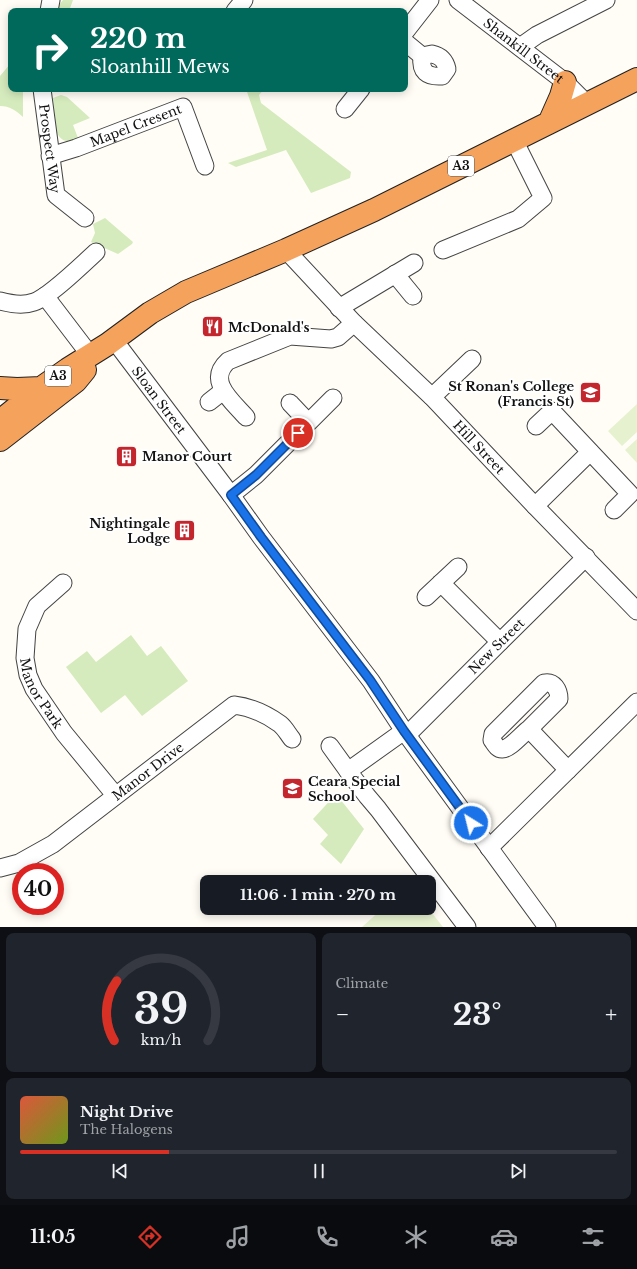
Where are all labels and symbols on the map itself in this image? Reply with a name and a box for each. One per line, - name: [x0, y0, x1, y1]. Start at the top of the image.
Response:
- street label: Shankill Street: [480, 15, 567, 87]
- street label: Mapel Cresent: [88, 100, 184, 151]
- street label: Prospect Way: [35, 103, 64, 195]
- road number: A3: [448, 156, 474, 176]
- restaurant icon: McDonald's: [200, 314, 226, 340]
- place label: McDonald's: [228, 319, 310, 336]
- street label: Sloan Street: [128, 363, 190, 437]
- road number: A3: [45, 366, 71, 386]
- place label: St Ronan's College (Francis St): [448, 378, 574, 410]
- school or university icon: St Ronan's College (Francis St): [577, 380, 603, 406]
- pin: [281, 416, 315, 450]
- street label: Hill Street: [449, 417, 508, 478]
- building icon: Manor Court: [113, 443, 139, 469]
- place label: Manor Court: [142, 448, 232, 465]
- place label: Nightingale Lodge: [89, 515, 170, 547]
- building icon: Nightingale Lodge: [172, 517, 198, 543]
- street label: New Street: [465, 615, 528, 678]
- street label: Manor Park: [16, 656, 67, 732]
- street label: Manor Drive: [109, 739, 187, 804]
- place label: Ceara Special School: [308, 773, 401, 805]
- school or university icon: Ceara Special School: [280, 775, 306, 801]
- position arrow: [450, 802, 492, 844]
- speed limit sign: 40: [12, 863, 64, 915]

